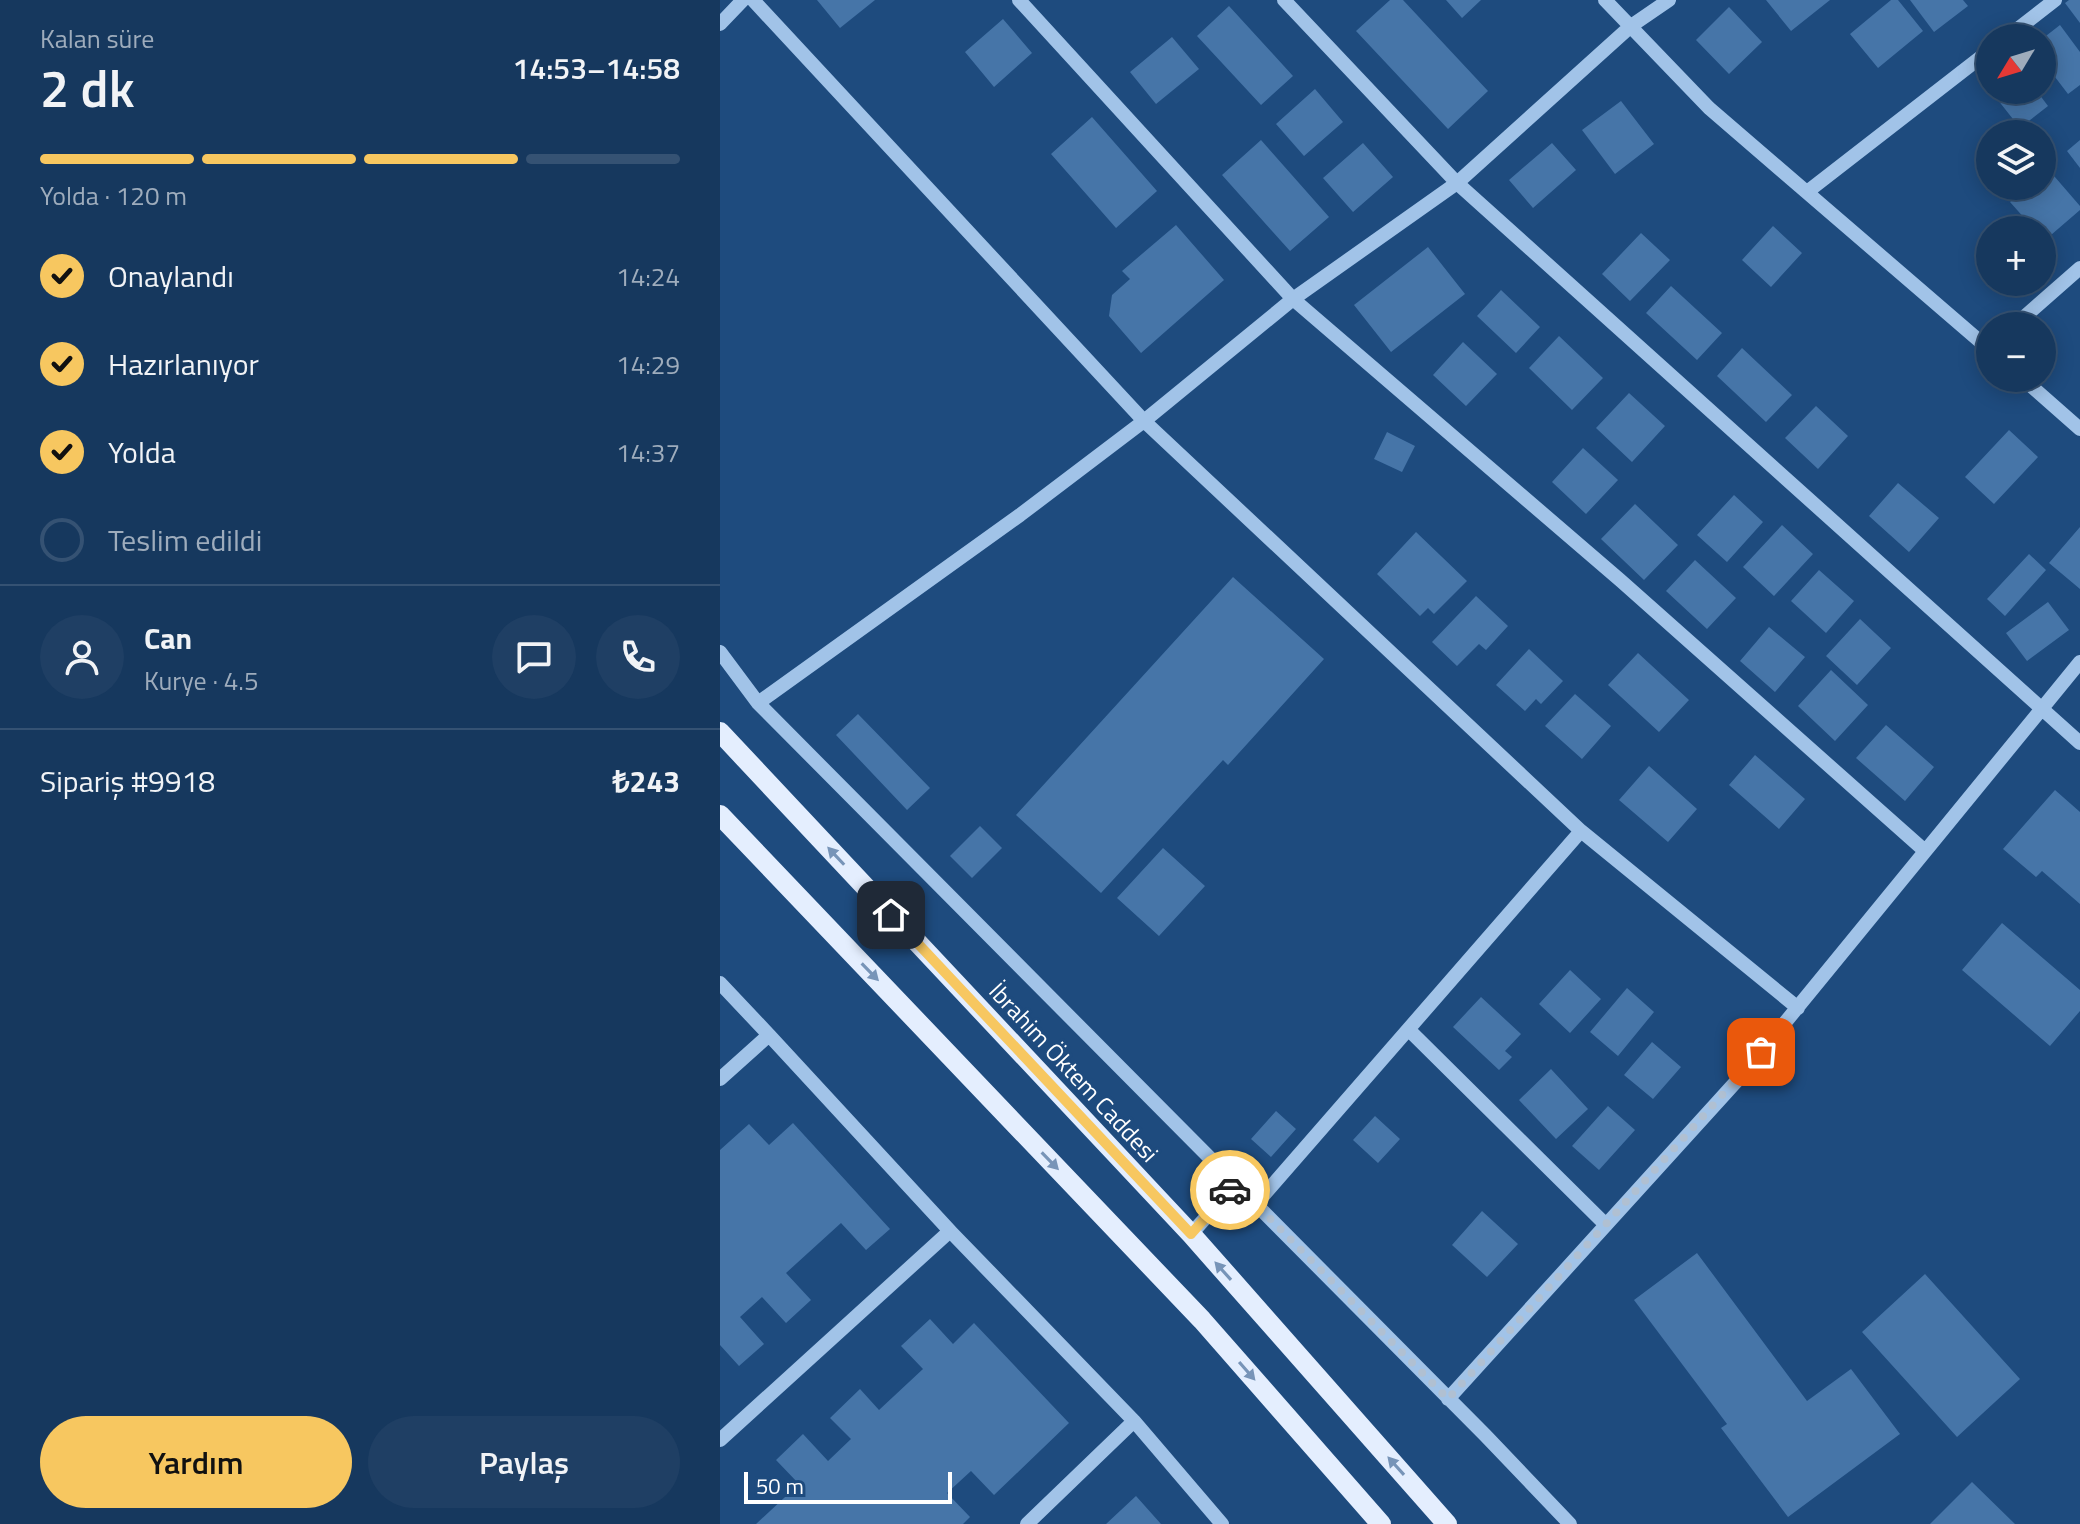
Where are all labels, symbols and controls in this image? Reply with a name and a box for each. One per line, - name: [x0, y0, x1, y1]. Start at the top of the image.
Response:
- text: Kalan süre: [40, 19, 154, 58]
- north arrow: [1976, 24, 2056, 104]
- map controls: [1976, 24, 2056, 392]
- text: 14:53–14:58: [513, 45, 680, 91]
- text: 2 dk: [40, 48, 135, 127]
- button: layers: [1976, 120, 2056, 200]
- text: Yolda · 120 m: [40, 176, 187, 215]
- button: +: [1976, 216, 2056, 296]
- text: Onaylandı: [108, 253, 234, 299]
- icon: check: [40, 254, 84, 298]
- text: 14:24: [616, 257, 680, 296]
- button: −: [1976, 312, 2056, 392]
- text: Hazırlanıyor: [108, 341, 259, 387]
- icon: check: [40, 342, 84, 386]
- text: 14:29: [616, 345, 680, 384]
- text: Yolda: [108, 429, 176, 475]
- icon: check: [40, 430, 84, 474]
- text: 14:37: [616, 433, 680, 472]
- text: Teslim edildi: [108, 517, 262, 563]
- button: person: [40, 615, 124, 699]
- text: Can: [144, 615, 192, 661]
- button: chat: [492, 615, 576, 699]
- button: phone: [596, 615, 680, 699]
- text: Kurye · 4.5: [144, 661, 259, 700]
- text: Sipariş #9918: [40, 758, 215, 804]
- text: ₺243: [612, 758, 680, 804]
- one-way arrow: [827, 846, 845, 865]
- pin: [857, 881, 925, 949]
- icon: home: [869, 893, 913, 937]
- one-way arrow: [861, 963, 879, 982]
- street label: İbrahim Öktem Caddesi: [981, 974, 1167, 1170]
- pin: [1727, 1018, 1795, 1086]
- icon: bag: [1739, 1030, 1783, 1074]
- courier: [1190, 1150, 1270, 1230]
- one-way arrow: [1040, 1151, 1059, 1170]
- icon: car: [1208, 1168, 1252, 1212]
- one-way arrow: [1215, 1262, 1232, 1282]
- one-way arrow: [1237, 1361, 1255, 1380]
- button: Yardım: [40, 1416, 352, 1508]
- button: Paylaş: [368, 1416, 680, 1508]
- one-way arrow: [1387, 1456, 1405, 1475]
- scale bar: [744, 1468, 952, 1504]
- text: 50 m: [756, 1469, 804, 1503]

